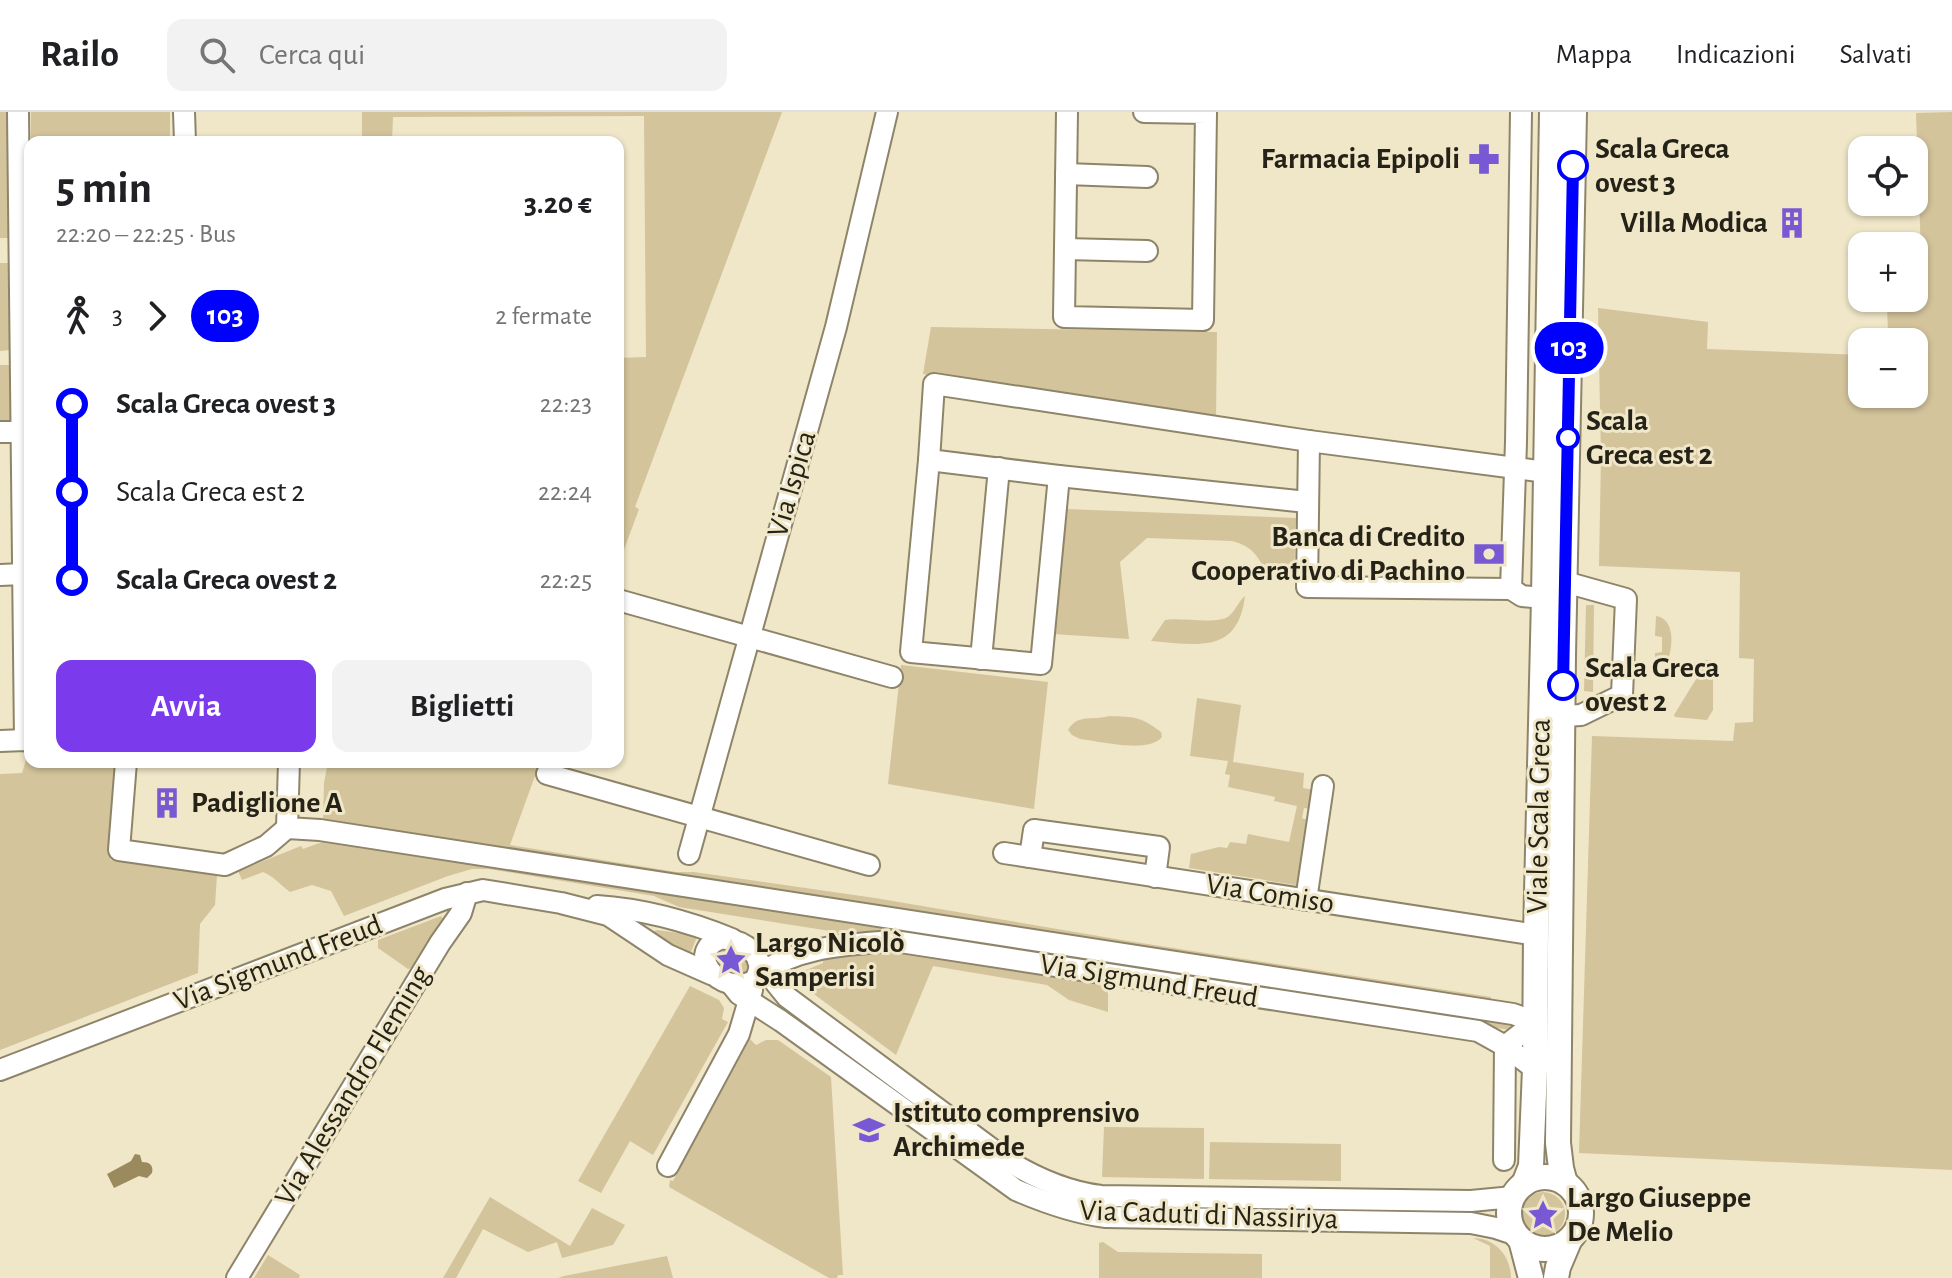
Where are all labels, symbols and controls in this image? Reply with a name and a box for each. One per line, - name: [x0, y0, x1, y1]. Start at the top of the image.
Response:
- search box: [167, 19, 727, 91]
- icon: search: [195, 33, 239, 77]
- text: Railo: [40, 36, 119, 74]
- text: Cerca qui: [259, 40, 365, 70]
- text: Mappa: [1556, 41, 1632, 69]
- text: Indicazioni: [1676, 41, 1795, 69]
- text: Salvati: [1839, 41, 1912, 69]
- place label: Scala Greca ovest 3: [1595, 134, 1730, 198]
- map controls: [1848, 136, 1928, 408]
- button: locate: [1848, 136, 1928, 216]
- pharmacy icon: Farmacia Epipoli: [1467, 142, 1501, 176]
- place label: Farmacia Epipoli: [1261, 144, 1460, 174]
- marker: Scala Greca ovest 3: [1558, 151, 1588, 181]
- text: 5 min: [56, 167, 152, 211]
- text: 3.20 €: [524, 189, 592, 219]
- building icon: Villa Modica: [1775, 206, 1809, 240]
- place label: Villa Modica: [1620, 208, 1768, 238]
- text: 22:20 – 22:25 · Bus: [56, 221, 236, 247]
- button: +: [1848, 232, 1928, 312]
- icon: walk: [56, 294, 100, 338]
- icon: forward: [135, 294, 179, 338]
- text: 103: [207, 302, 243, 330]
- text: 3: [112, 303, 123, 329]
- text: 2 fermate: [495, 303, 592, 329]
- line badge: 103: [1523, 322, 1615, 374]
- button: −: [1848, 328, 1928, 408]
- text: 103: [1551, 334, 1587, 362]
- text: Scala Greca ovest 3: [116, 389, 336, 419]
- text: 22:23: [540, 391, 592, 417]
- place label: Scala Greca est 2: [1586, 406, 1713, 470]
- street label: Via Ispica: [763, 427, 821, 541]
- marker: Scala Greca est 2: [1557, 427, 1579, 449]
- text: Scala Greca est 2: [116, 477, 305, 507]
- text: 22:24: [538, 479, 592, 505]
- place label: Banca di Credito Cooperativo di Pachino: [1191, 522, 1465, 586]
- bank icon: Banca di Credito Cooperativo di Pachino: [1472, 537, 1506, 571]
- text: Scala Greca ovest 2: [116, 565, 337, 595]
- text: 22:25: [540, 567, 592, 593]
- place label: Scala Greca ovest 2: [1585, 653, 1720, 717]
- button: Avvia: [56, 660, 316, 752]
- button: Biglietti: [332, 660, 592, 752]
- marker: Scala Greca ovest 2: [1548, 670, 1578, 700]
- street label: Viale Scala Greca: [1522, 718, 1556, 914]
- building icon: Padiglione A: [150, 786, 184, 820]
- place label: Padiglione A: [191, 788, 343, 818]
- street label: Via Comiso: [1204, 869, 1336, 919]
- street label: Via Sigmund Freud: [170, 910, 386, 1016]
- place label: Largo Nicolò Samperisi: [755, 928, 905, 992]
- place icon: Largo Nicolò Samperisi: [714, 943, 748, 977]
- street label: Via Sigmund Freud: [1038, 949, 1260, 1013]
- street label: Via Alessandro Fleming: [270, 961, 436, 1211]
- place label: Istituto comprensivo Archimede: [893, 1098, 1139, 1162]
- school or university icon: Istituto comprensivo Archimede: [852, 1113, 886, 1147]
- place label: Largo Giuseppe De Melio: [1567, 1183, 1751, 1247]
- street label: Via Caduti di Nassiriya: [1079, 1195, 1339, 1235]
- place icon: Largo Giuseppe De Melio: [1526, 1198, 1560, 1232]

